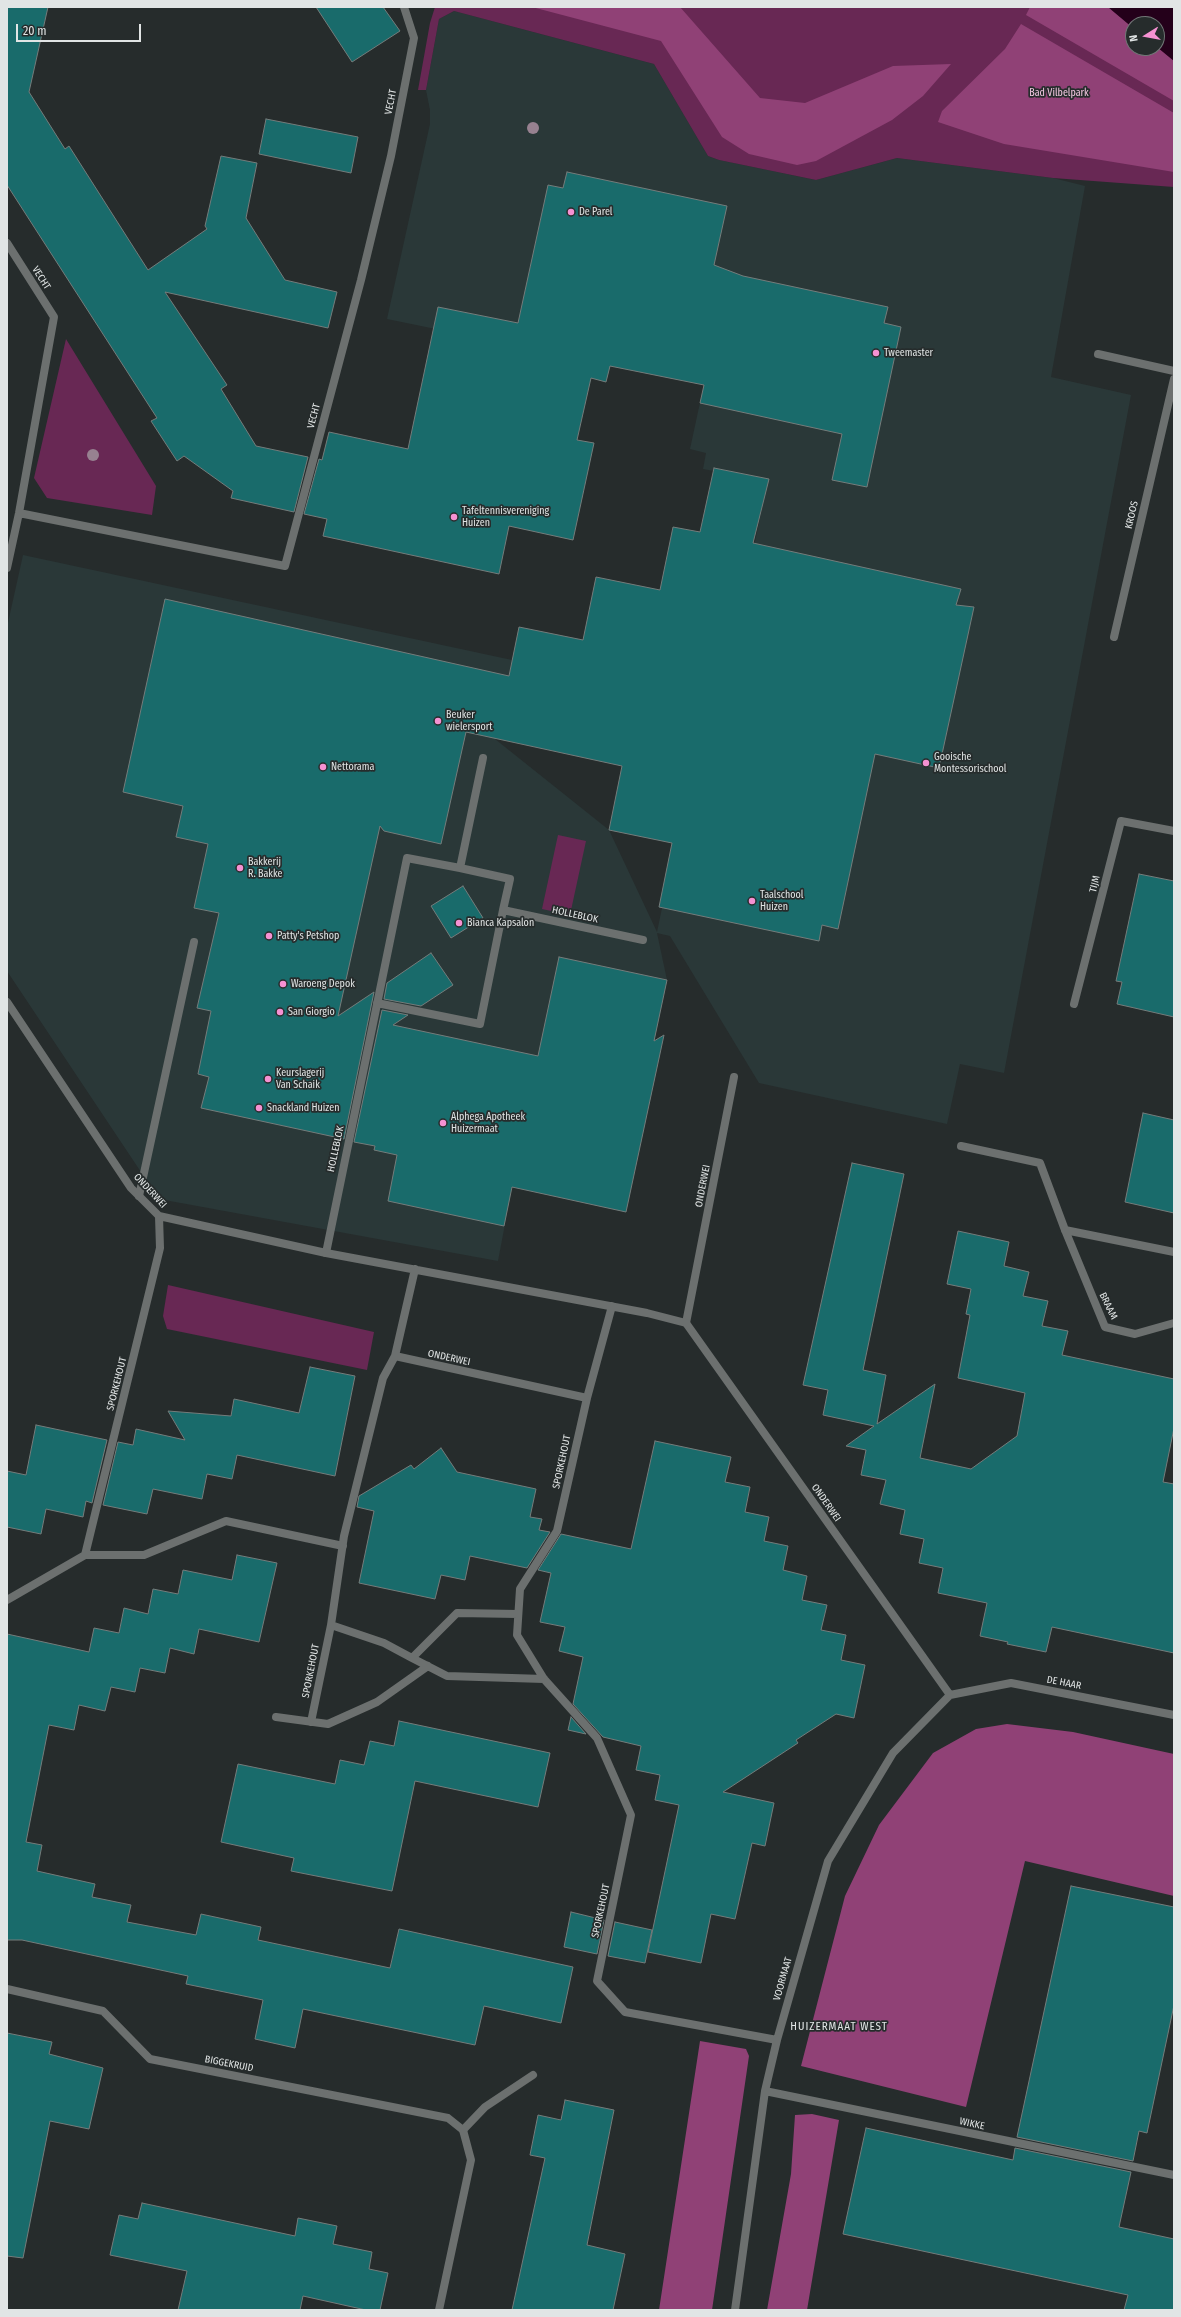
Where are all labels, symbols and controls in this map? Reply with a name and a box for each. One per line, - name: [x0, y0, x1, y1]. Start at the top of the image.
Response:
- scale bar: [18, 16, 143, 42]
- north arrow: [1125, 16, 1165, 56]
- text: 20 m: [23, 24, 47, 38]
- text: N: [1127, 34, 1141, 43]
- park label: Bad Vilbelpark: [1029, 87, 1089, 99]
- street label: VECHT: [383, 88, 399, 116]
- place label: De Parel: [579, 206, 612, 218]
- marker: De Parel: [566, 207, 576, 217]
- street label: VECHT: [29, 264, 53, 292]
- place label: Tweemaster: [884, 347, 933, 359]
- marker: Tweemaster: [871, 348, 881, 358]
- street label: VECHT: [305, 402, 323, 430]
- street label: KROOS: [1123, 500, 1141, 530]
- place label: Tafeltennisvereniging Huizen: [462, 505, 549, 528]
- marker: Tafeltennisvereniging Huizen: [449, 512, 459, 522]
- place label: Beuker wielersport: [446, 709, 492, 732]
- marker: Beuker wielersport: [433, 716, 443, 726]
- place label: Gooische Montessorischool: [934, 751, 1006, 774]
- marker: Gooische Montessorischool: [921, 758, 931, 768]
- place label: Nettorama: [331, 761, 374, 773]
- marker: Nettorama: [318, 762, 328, 772]
- place label: Bakkerij R. Bakke: [248, 856, 282, 880]
- marker: Bakkerij R. Bakke: [235, 863, 245, 873]
- street label: TIJM: [1087, 874, 1103, 894]
- place label: Taalschool Huizen: [760, 889, 803, 912]
- marker: Taalschool Huizen: [747, 896, 757, 906]
- street label: HOLLEBLOK: [551, 904, 599, 926]
- place label: Bianca Kapsalon: [467, 917, 534, 929]
- marker: Bianca Kapsalon: [454, 918, 464, 928]
- place label: Patty's Petshop: [277, 930, 339, 942]
- marker: Patty's Petshop: [264, 931, 274, 941]
- place label: Waroeng Depok: [291, 978, 355, 990]
- marker: Waroeng Depok: [278, 979, 288, 989]
- place label: San Giorgio: [288, 1006, 335, 1018]
- marker: San Giorgio: [275, 1007, 285, 1017]
- place label: Keurslagerij Van Schaik: [276, 1067, 324, 1090]
- marker: Keurslagerij Van Schaik: [263, 1074, 273, 1084]
- place label: Snackland Huizen: [267, 1102, 339, 1114]
- marker: Snackland Huizen: [254, 1103, 264, 1113]
- place label: Alphega Apotheek Huizermaat: [451, 1111, 525, 1134]
- marker: Alphega Apotheek Huizermaat: [438, 1118, 448, 1128]
- street label: HOLLEBLOK: [325, 1125, 347, 1173]
- street label: ONDERWEI: [693, 1164, 713, 1208]
- street label: ONDERWEI: [131, 1171, 169, 1211]
- street label: BRAAM: [1096, 1291, 1120, 1321]
- street label: ONDERWEI: [427, 1348, 471, 1368]
- street label: SPORKEHOUT: [105, 1356, 129, 1412]
- street label: SPORKEHOUT: [550, 1434, 574, 1490]
- street label: ONDERWEI: [809, 1482, 843, 1524]
- street label: SPORKEHOUT: [300, 1643, 322, 1699]
- street label: DE HAAR: [1046, 1674, 1082, 1692]
- street label: SPORKEHOUT: [589, 1883, 613, 1939]
- street label: VOORMAAT: [771, 1956, 795, 2002]
- district label: HUIZERMAAT WEST: [790, 2020, 888, 2034]
- street label: BIGGEKRUID: [204, 2053, 254, 2075]
- street label: WIKKE: [958, 2115, 986, 2133]

